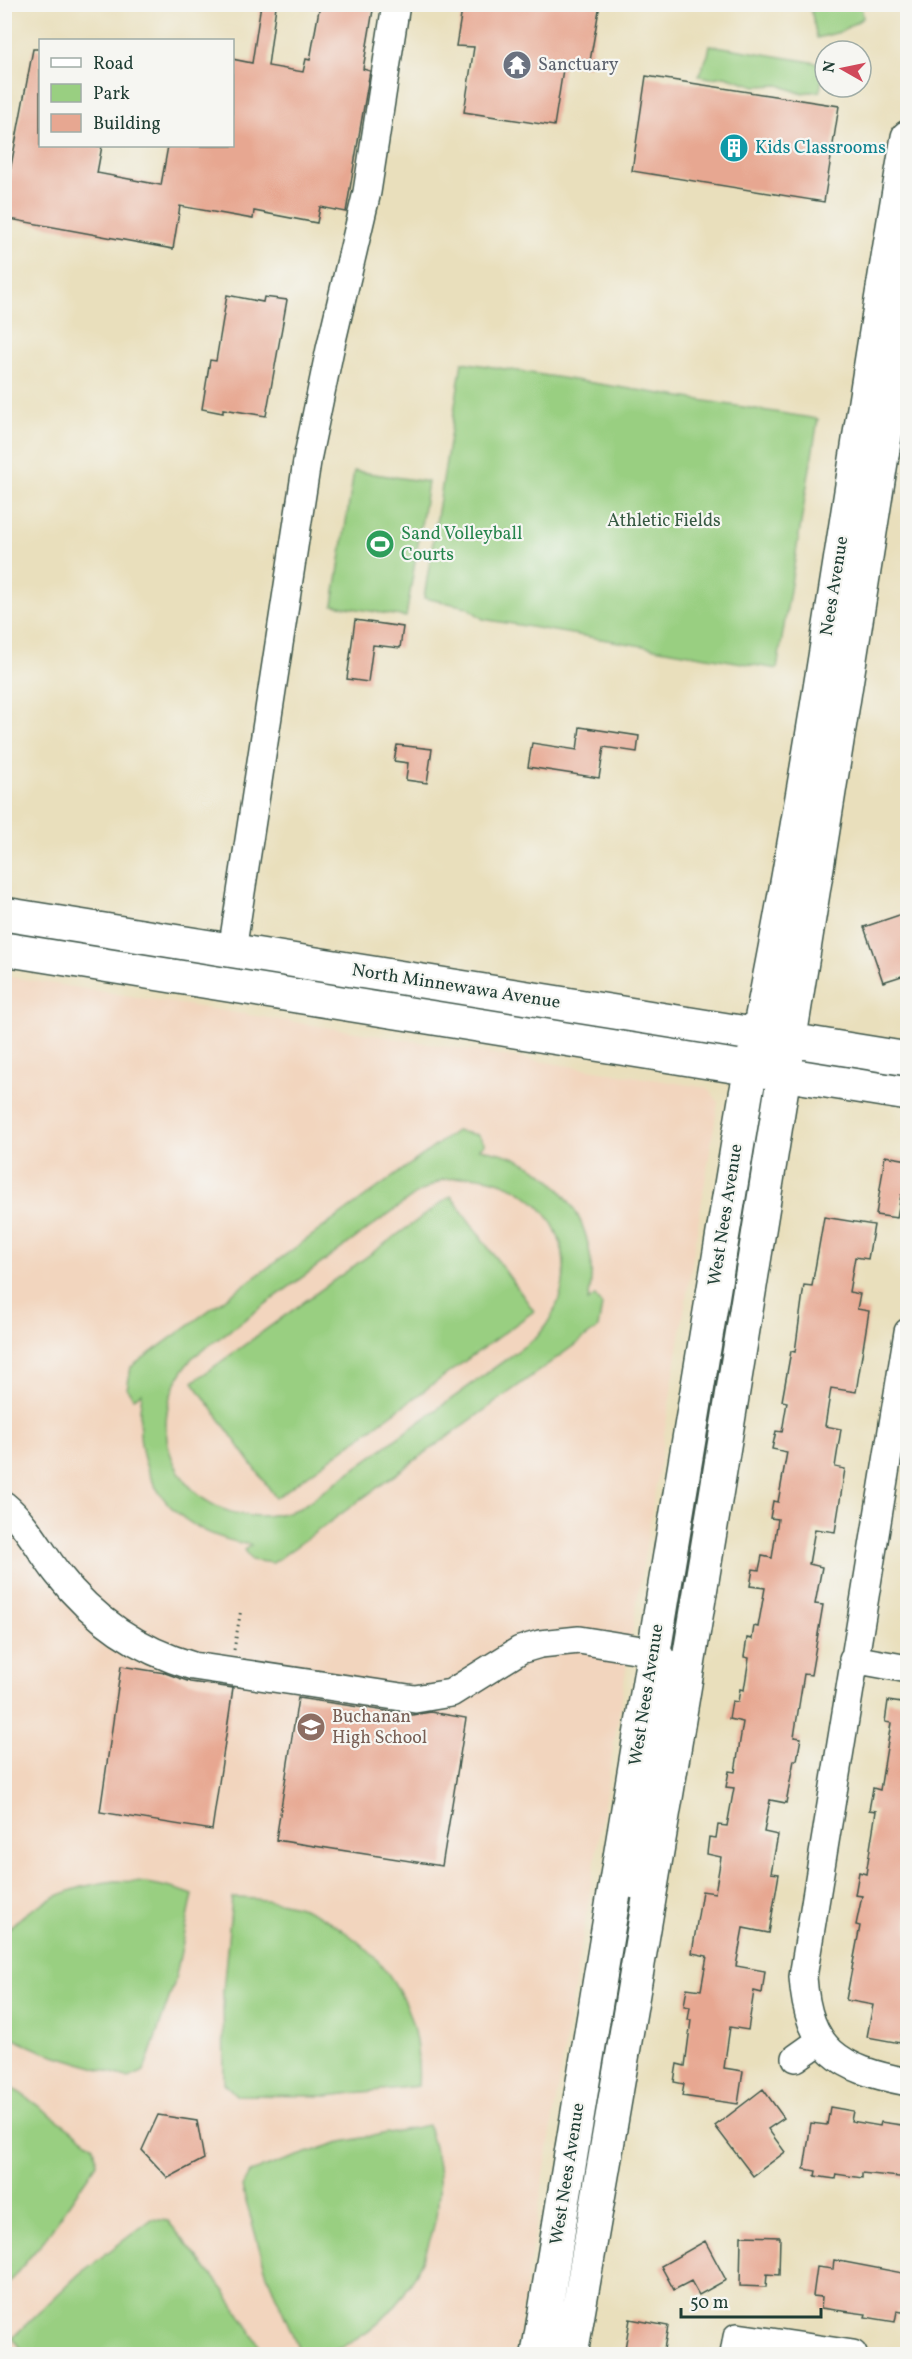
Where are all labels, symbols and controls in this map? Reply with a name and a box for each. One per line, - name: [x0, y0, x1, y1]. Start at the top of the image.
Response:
- legend: [39, 39, 234, 147]
- north arrow: [813, 39, 873, 99]
- temple icon: Sanctuary: [501, 49, 533, 81]
- text: Road: [93, 52, 134, 77]
- place label: Sanctuary: [538, 53, 619, 78]
- text: N: [818, 59, 842, 74]
- text: Park: [93, 82, 130, 107]
- text: Building: [93, 112, 161, 137]
- building icon: Kids Classrooms: [718, 132, 750, 164]
- place label: Kids Classrooms: [755, 136, 886, 161]
- park label: Athletic Fields: [607, 509, 721, 534]
- place label: Sand Volleyball Courts: [401, 522, 522, 568]
- sports icon: Sand Volleyball Courts: [364, 528, 396, 560]
- street label: Nees Avenue: [815, 534, 855, 638]
- street label: North Minnewawa Avenue: [350, 958, 562, 1016]
- street label: West Nees Avenue: [702, 1142, 750, 1288]
- street label: West Nees Avenue: [623, 1622, 671, 1768]
- place label: Buchanan High School: [332, 1705, 427, 1751]
- school or university icon: Buchanan High School: [295, 1711, 327, 1743]
- street label: West Nees Avenue: [544, 2101, 592, 2247]
- scale bar: [681, 2281, 820, 2319]
- text: 50 m: [690, 2291, 729, 2316]

